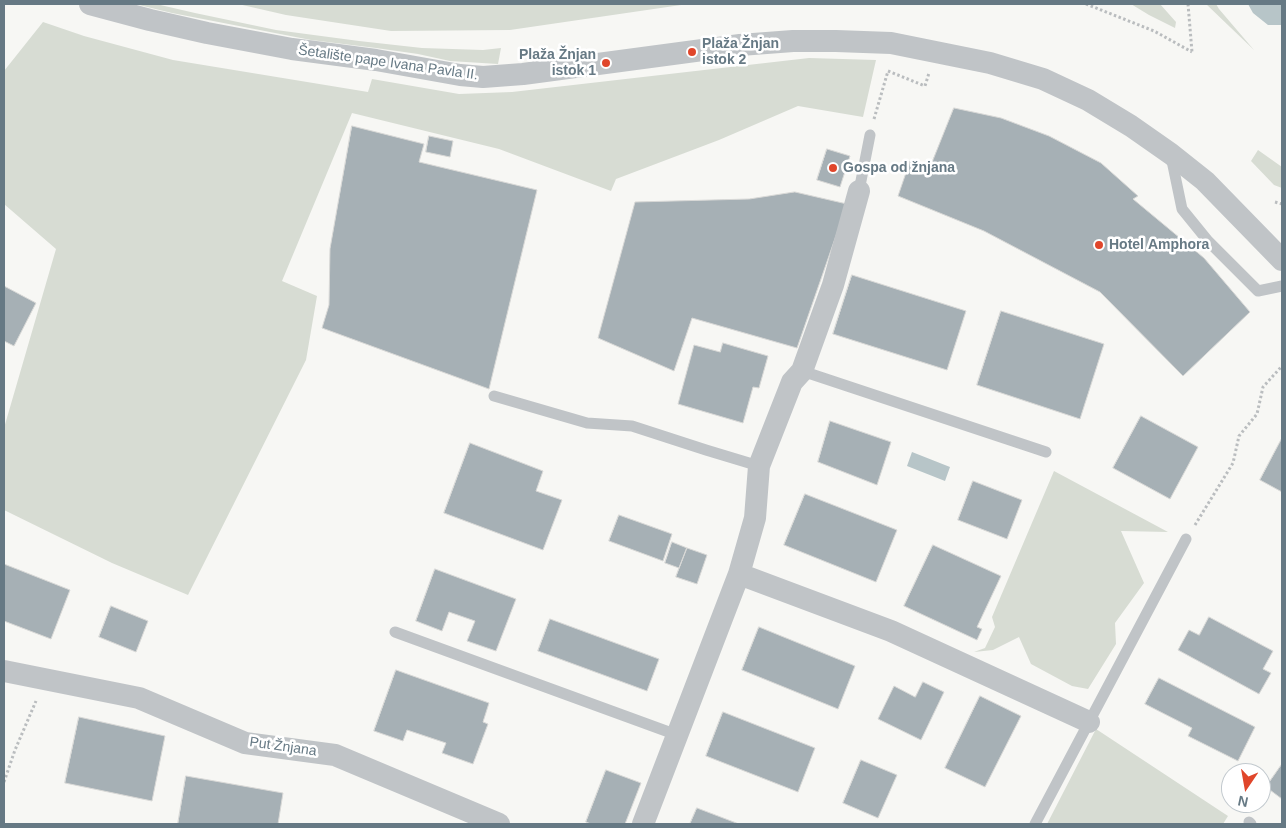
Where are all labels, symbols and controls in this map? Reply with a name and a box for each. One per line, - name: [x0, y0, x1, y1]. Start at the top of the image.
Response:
- place label: Plaža Žnjan istok 2: [702, 36, 779, 68]
- street label: Šetalište pape Ivana Pavla II.: [297, 42, 479, 84]
- marker: Plaža Žnjan istok 2: [686, 46, 698, 58]
- place label: Plaža Žnjan istok 1: [519, 47, 596, 80]
- marker: Plaža Žnjan istok 1: [600, 57, 612, 69]
- place label: Gospa od žnjana: [843, 160, 955, 176]
- marker: Gospa od žnjana: [827, 162, 839, 174]
- place label: Hotel Amphora: [1109, 237, 1209, 253]
- marker: Hotel Amphora: [1093, 239, 1105, 251]
- street label: Put Žnjana: [248, 734, 318, 760]
- north arrow: [1221, 763, 1271, 813]
- text: N: [1236, 793, 1250, 811]

